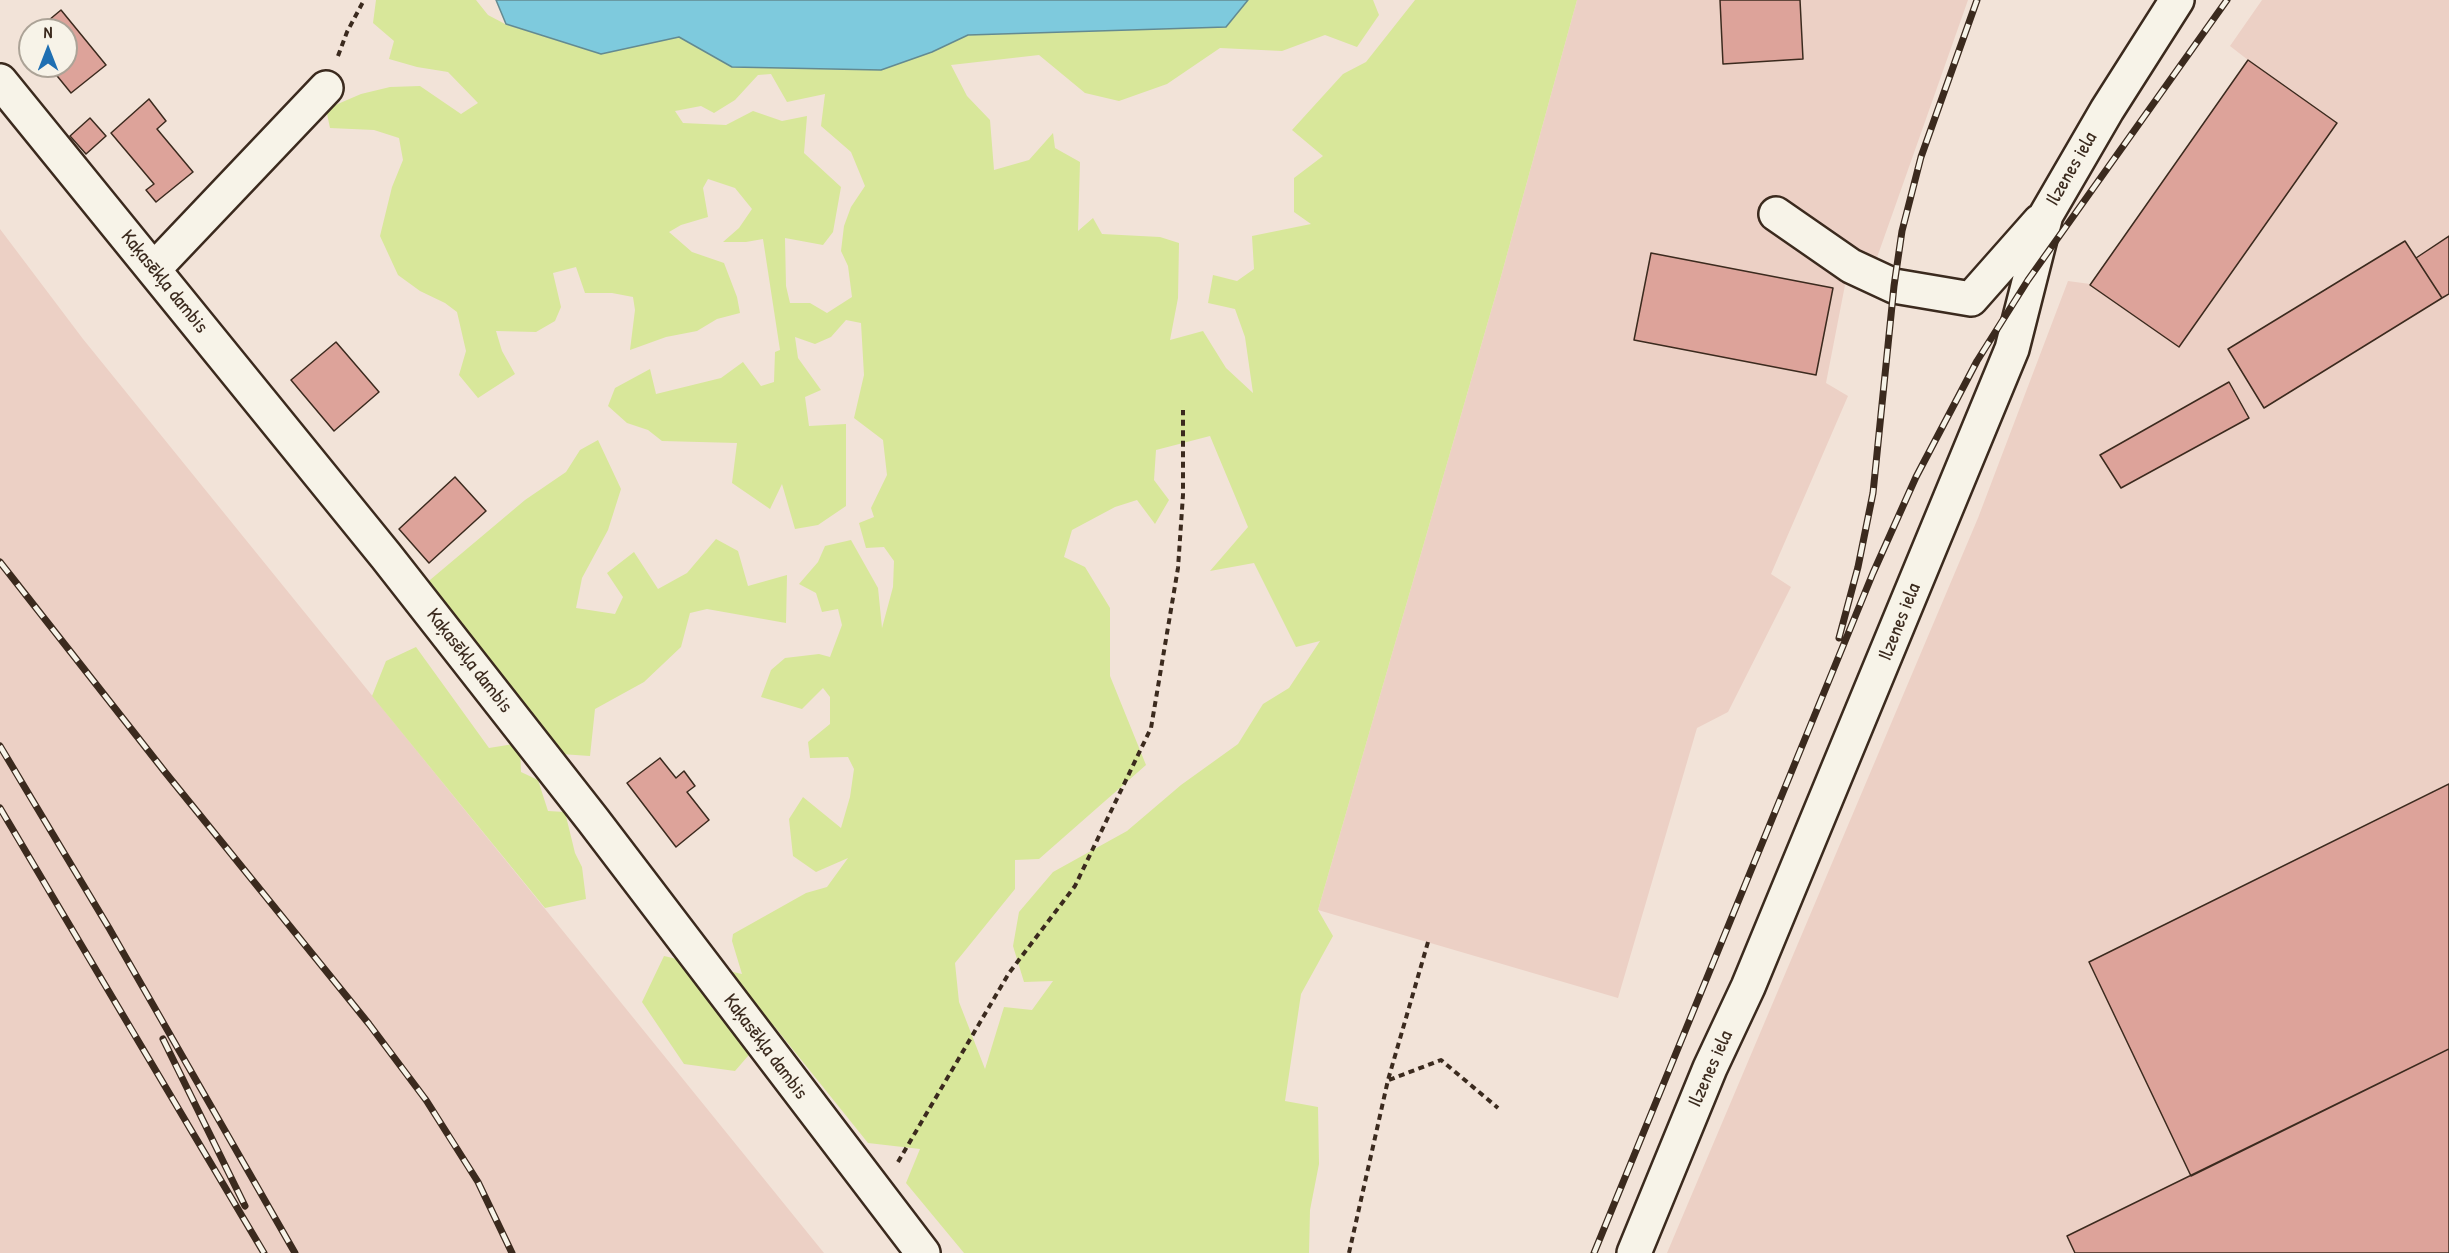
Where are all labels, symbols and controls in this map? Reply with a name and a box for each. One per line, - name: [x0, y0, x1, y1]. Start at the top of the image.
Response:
- north arrow: [18, 18, 78, 78]
- text: N: [44, 21, 52, 43]
- street label: Ilzenes iela: [2041, 128, 2103, 210]
- street label: Kaķasēkļa dambis: [115, 226, 213, 338]
- street label: Ilzenes iela: [1874, 580, 1926, 664]
- street label: Kaķasēkļa dambis: [421, 604, 517, 718]
- street label: Kaķasēkļa dambis: [718, 990, 812, 1104]
- street label: Ilzenes iela: [1683, 1027, 1739, 1111]

